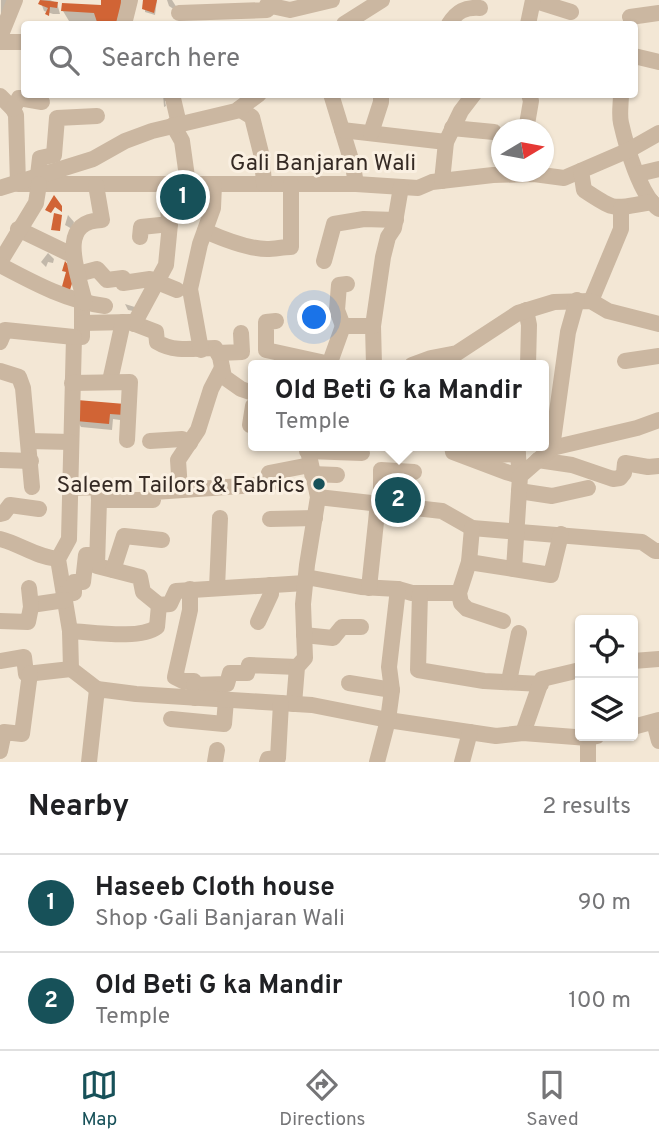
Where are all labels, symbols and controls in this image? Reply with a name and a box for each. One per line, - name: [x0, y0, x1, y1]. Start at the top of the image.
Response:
- search box: [21, 21, 638, 98]
- icon: search: [45, 41, 83, 79]
- text: Search here: [101, 43, 240, 76]
- north arrow: [491, 119, 554, 182]
- street label: Gali Banjaran Wali: [230, 150, 416, 179]
- pin: 1: [160, 171, 206, 223]
- your location: [297, 300, 331, 334]
- popup: [248, 360, 549, 451]
- text: Old Beti G ka Mandir: [275, 375, 522, 408]
- text: Temple: [275, 408, 350, 437]
- place label: Saleem Tailors & Fabrics: [57, 472, 305, 501]
- pin: 2: [375, 474, 421, 526]
- marker: Saleem Tailors & Fabrics: [311, 476, 327, 492]
- map controls: [575, 615, 638, 741]
- button: locate: [575, 615, 638, 678]
- button: layers: [575, 678, 638, 741]
- text: Nearby: [28, 789, 129, 826]
- text: 2 results: [542, 793, 631, 822]
- text: Haseeb Cloth house: [95, 872, 335, 905]
- text: 1: [46, 889, 56, 918]
- text: 90 m: [578, 889, 631, 918]
- text: Shop · Gali Banjaran Wali: [95, 905, 345, 934]
- text: Old Beti G ka Mandir: [95, 970, 343, 1003]
- text: 2: [44, 987, 58, 1016]
- text: 100 m: [568, 987, 631, 1016]
- text: Temple: [95, 1003, 170, 1032]
- tab: Map: [80, 1066, 118, 1132]
- tab: Directions: [279, 1066, 366, 1132]
- tab: Saved: [526, 1066, 579, 1132]

